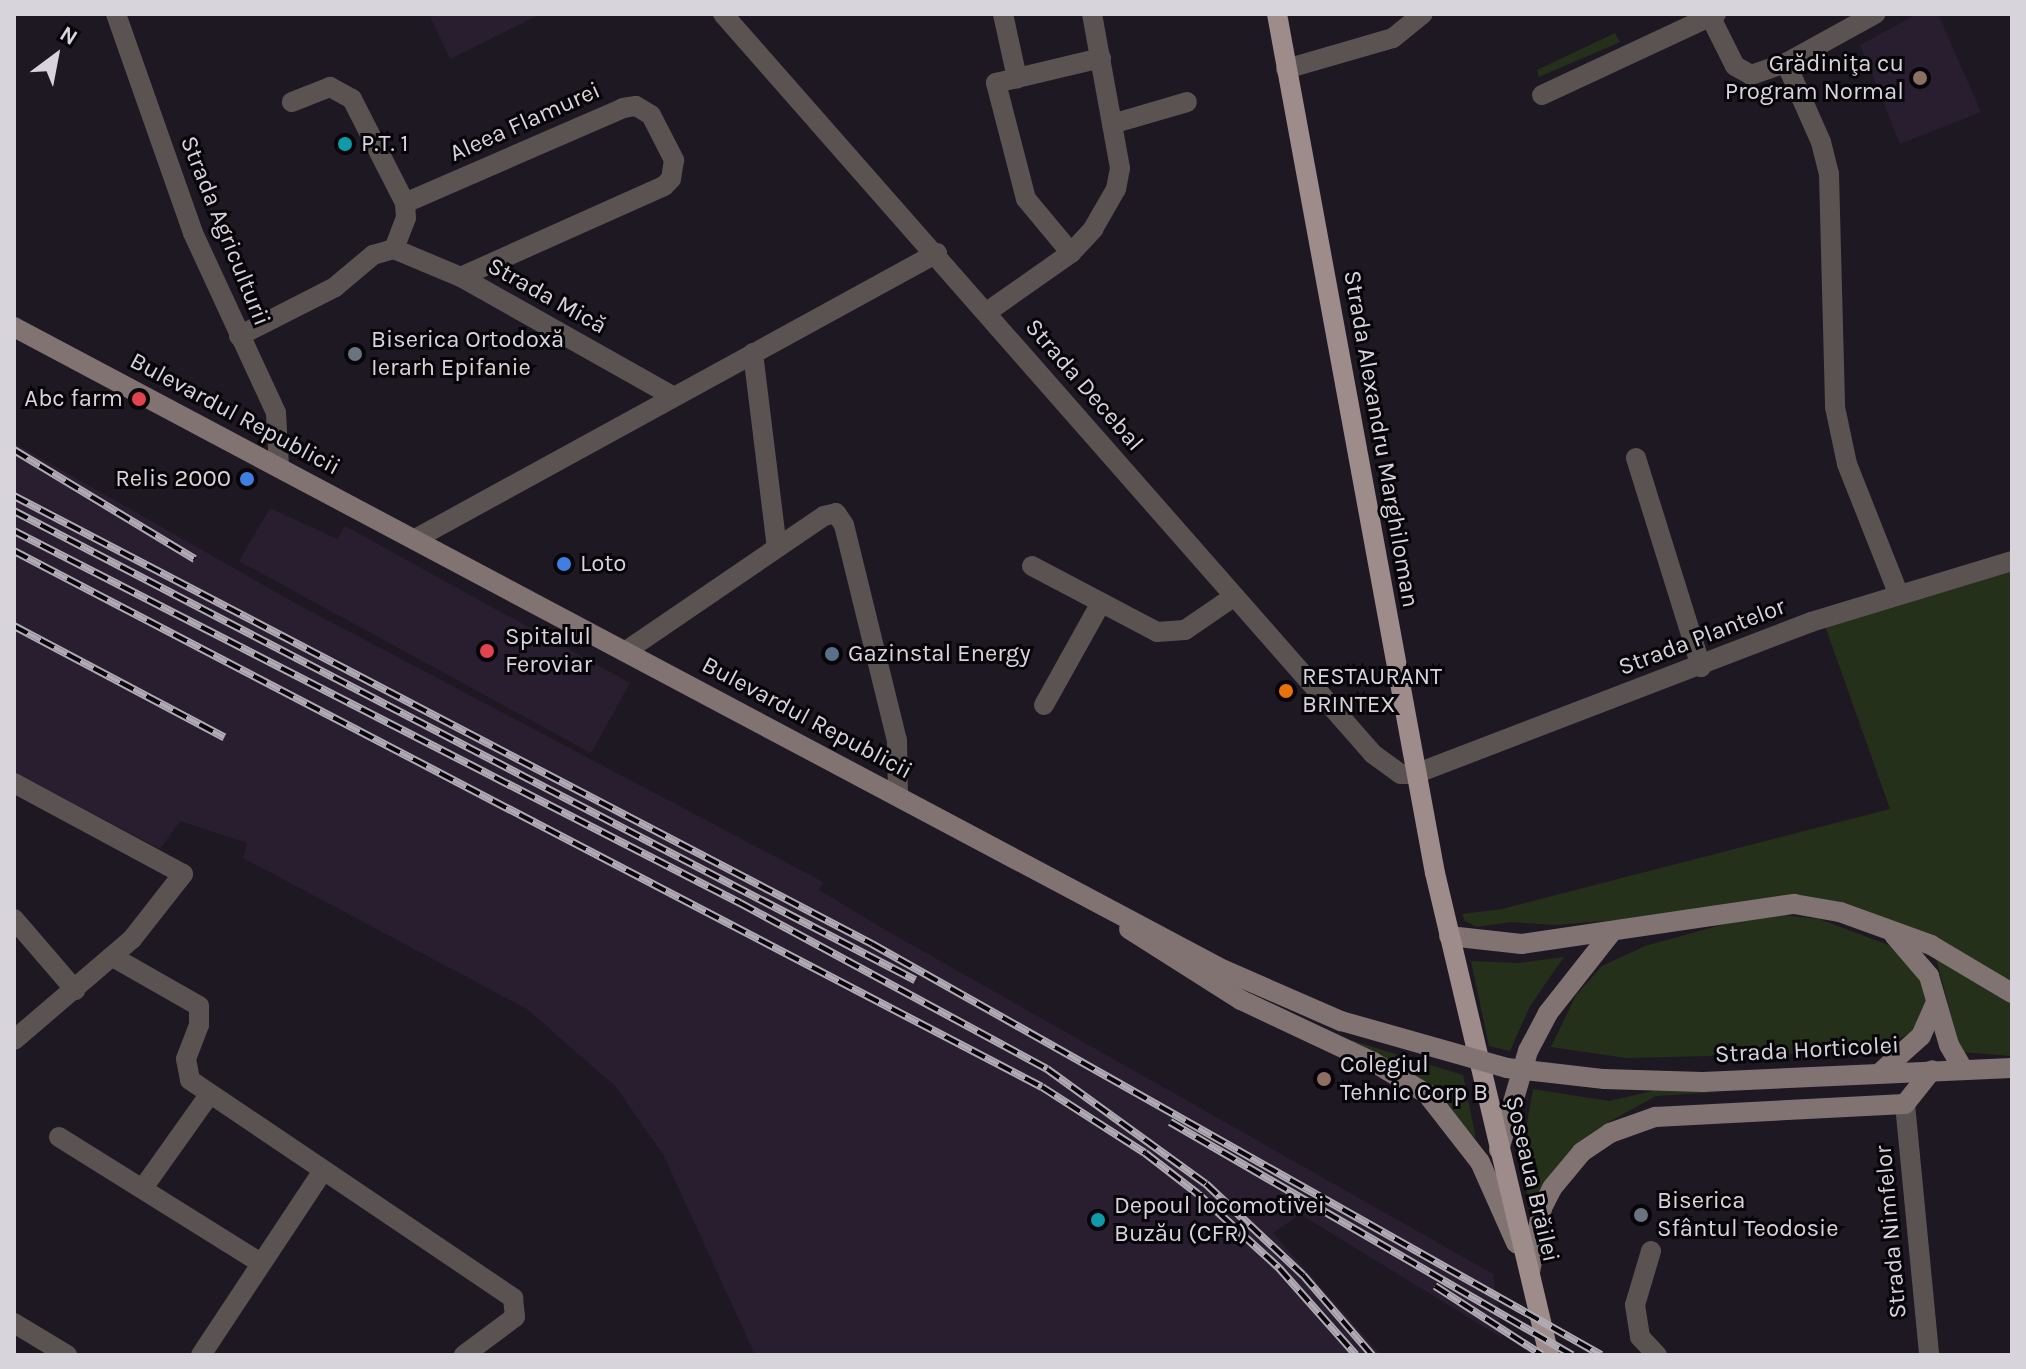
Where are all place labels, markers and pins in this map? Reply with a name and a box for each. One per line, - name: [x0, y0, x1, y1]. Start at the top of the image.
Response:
- place label: Grădiniţa cu Program Normal: [1725, 50, 1904, 106]
- marker: Grădiniţa cu Program Normal: [1911, 69, 1929, 87]
- place label: P.T. 1: [361, 130, 408, 158]
- marker: P.T. 1: [336, 135, 354, 153]
- place label: Biserica Ortodoxă Ierarh Epifanie: [371, 326, 564, 382]
- marker: Biserica Ortodoxă Ierarh Epifanie: [346, 345, 364, 363]
- place label: Abc farm: [24, 385, 123, 413]
- marker: Abc farm: [130, 390, 148, 408]
- place label: Relis 2000: [115, 465, 231, 493]
- marker: Relis 2000: [238, 470, 256, 488]
- place label: Loto: [580, 550, 626, 578]
- marker: Loto: [555, 555, 573, 573]
- place label: Spitalul Feroviar: [505, 623, 592, 679]
- marker: Spitalul Feroviar: [476, 640, 498, 662]
- place label: Gazinstal Energy: [848, 640, 1031, 668]
- marker: Gazinstal Energy: [823, 645, 841, 663]
- place label: RESTAURANT BRINTEX: [1302, 663, 1442, 719]
- marker: RESTAURANT BRINTEX: [1277, 682, 1295, 700]
- place label: Colegiul Tehnic Corp B: [1340, 1051, 1488, 1107]
- marker: Colegiul Tehnic Corp B: [1315, 1070, 1333, 1088]
- place label: Biserica Sfântul Teodosie: [1657, 1187, 1838, 1243]
- place label: Depoul locomotivei Buzău (CFR): [1114, 1192, 1325, 1248]
- marker: Biserica Sfântul Teodosie: [1632, 1206, 1650, 1224]
- marker: Depoul locomotivei Buzău (CFR): [1089, 1211, 1107, 1229]

